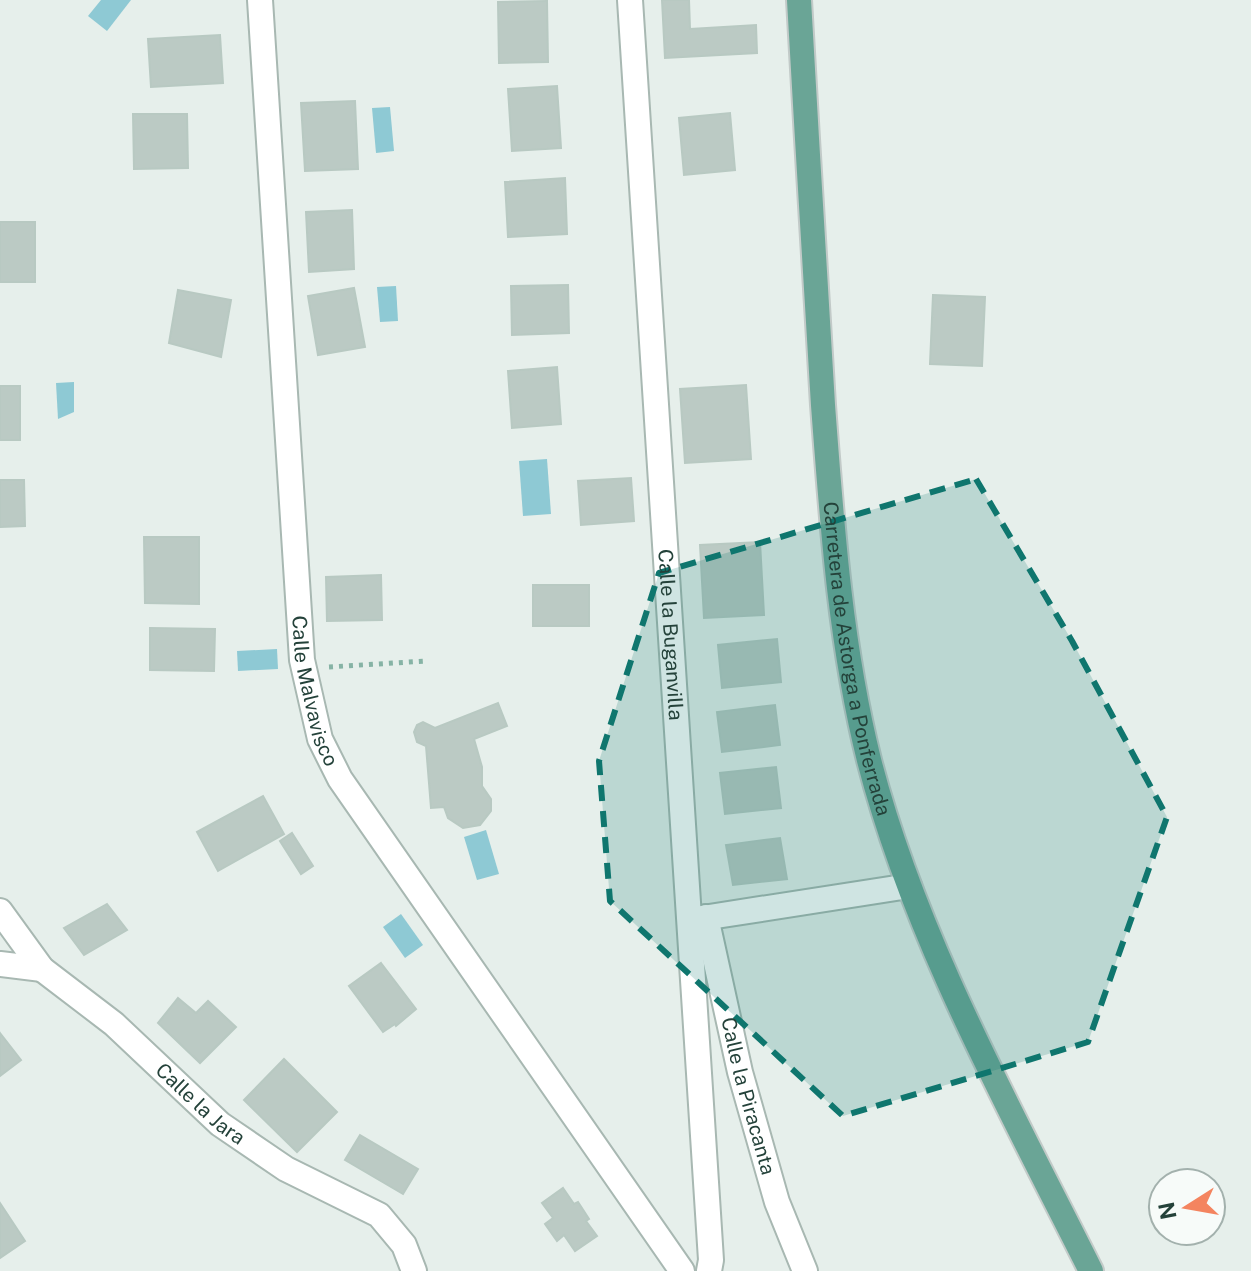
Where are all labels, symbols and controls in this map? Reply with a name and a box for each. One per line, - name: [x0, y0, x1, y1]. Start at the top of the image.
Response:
- street label: Carretera de Astorga a Ponferrada: [819, 501, 896, 819]
- street label: Calle la Buganvilla: [653, 548, 688, 721]
- street label: Calle Malvavisco: [287, 615, 344, 770]
- street label: Calle la Piracanta: [716, 1015, 781, 1178]
- street label: Calle la Jara: [151, 1058, 250, 1150]
- north arrow: [1147, 1167, 1227, 1247]
- text: N: [1153, 1200, 1182, 1222]

